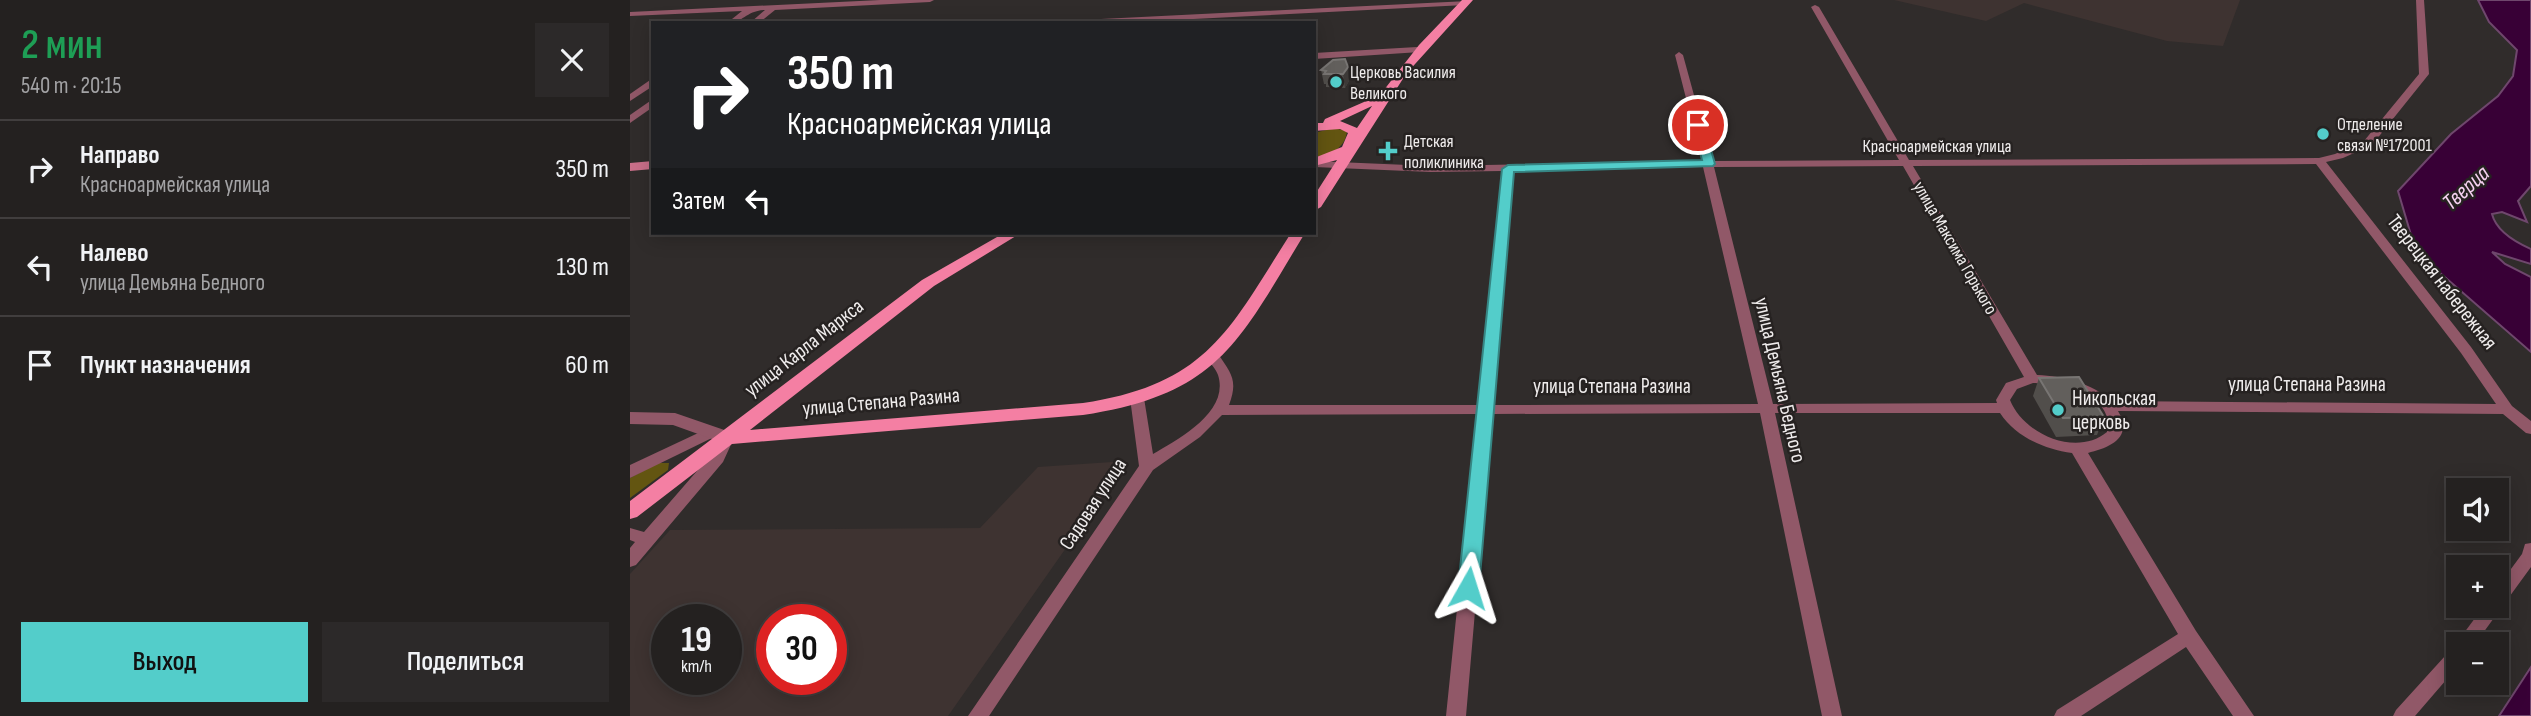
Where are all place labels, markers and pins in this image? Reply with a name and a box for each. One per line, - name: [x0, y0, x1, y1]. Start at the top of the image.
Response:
- place label: Церковь Василия Великого: [1350, 62, 1456, 104]
- marker: Церковь Василия Великого: [1328, 74, 1344, 90]
- pin: [1668, 95, 1728, 155]
- place label: Отделение связи №172001: [2337, 114, 2433, 156]
- marker: Отделение связи №172001: [2315, 126, 2331, 142]
- place label: Детская поликлиника: [1404, 131, 1484, 173]
- marker: Детская поликлиника: [1378, 141, 1398, 161]
- place label: Никольская церковь: [2072, 386, 2156, 435]
- marker: Никольская церковь: [2050, 402, 2066, 418]

